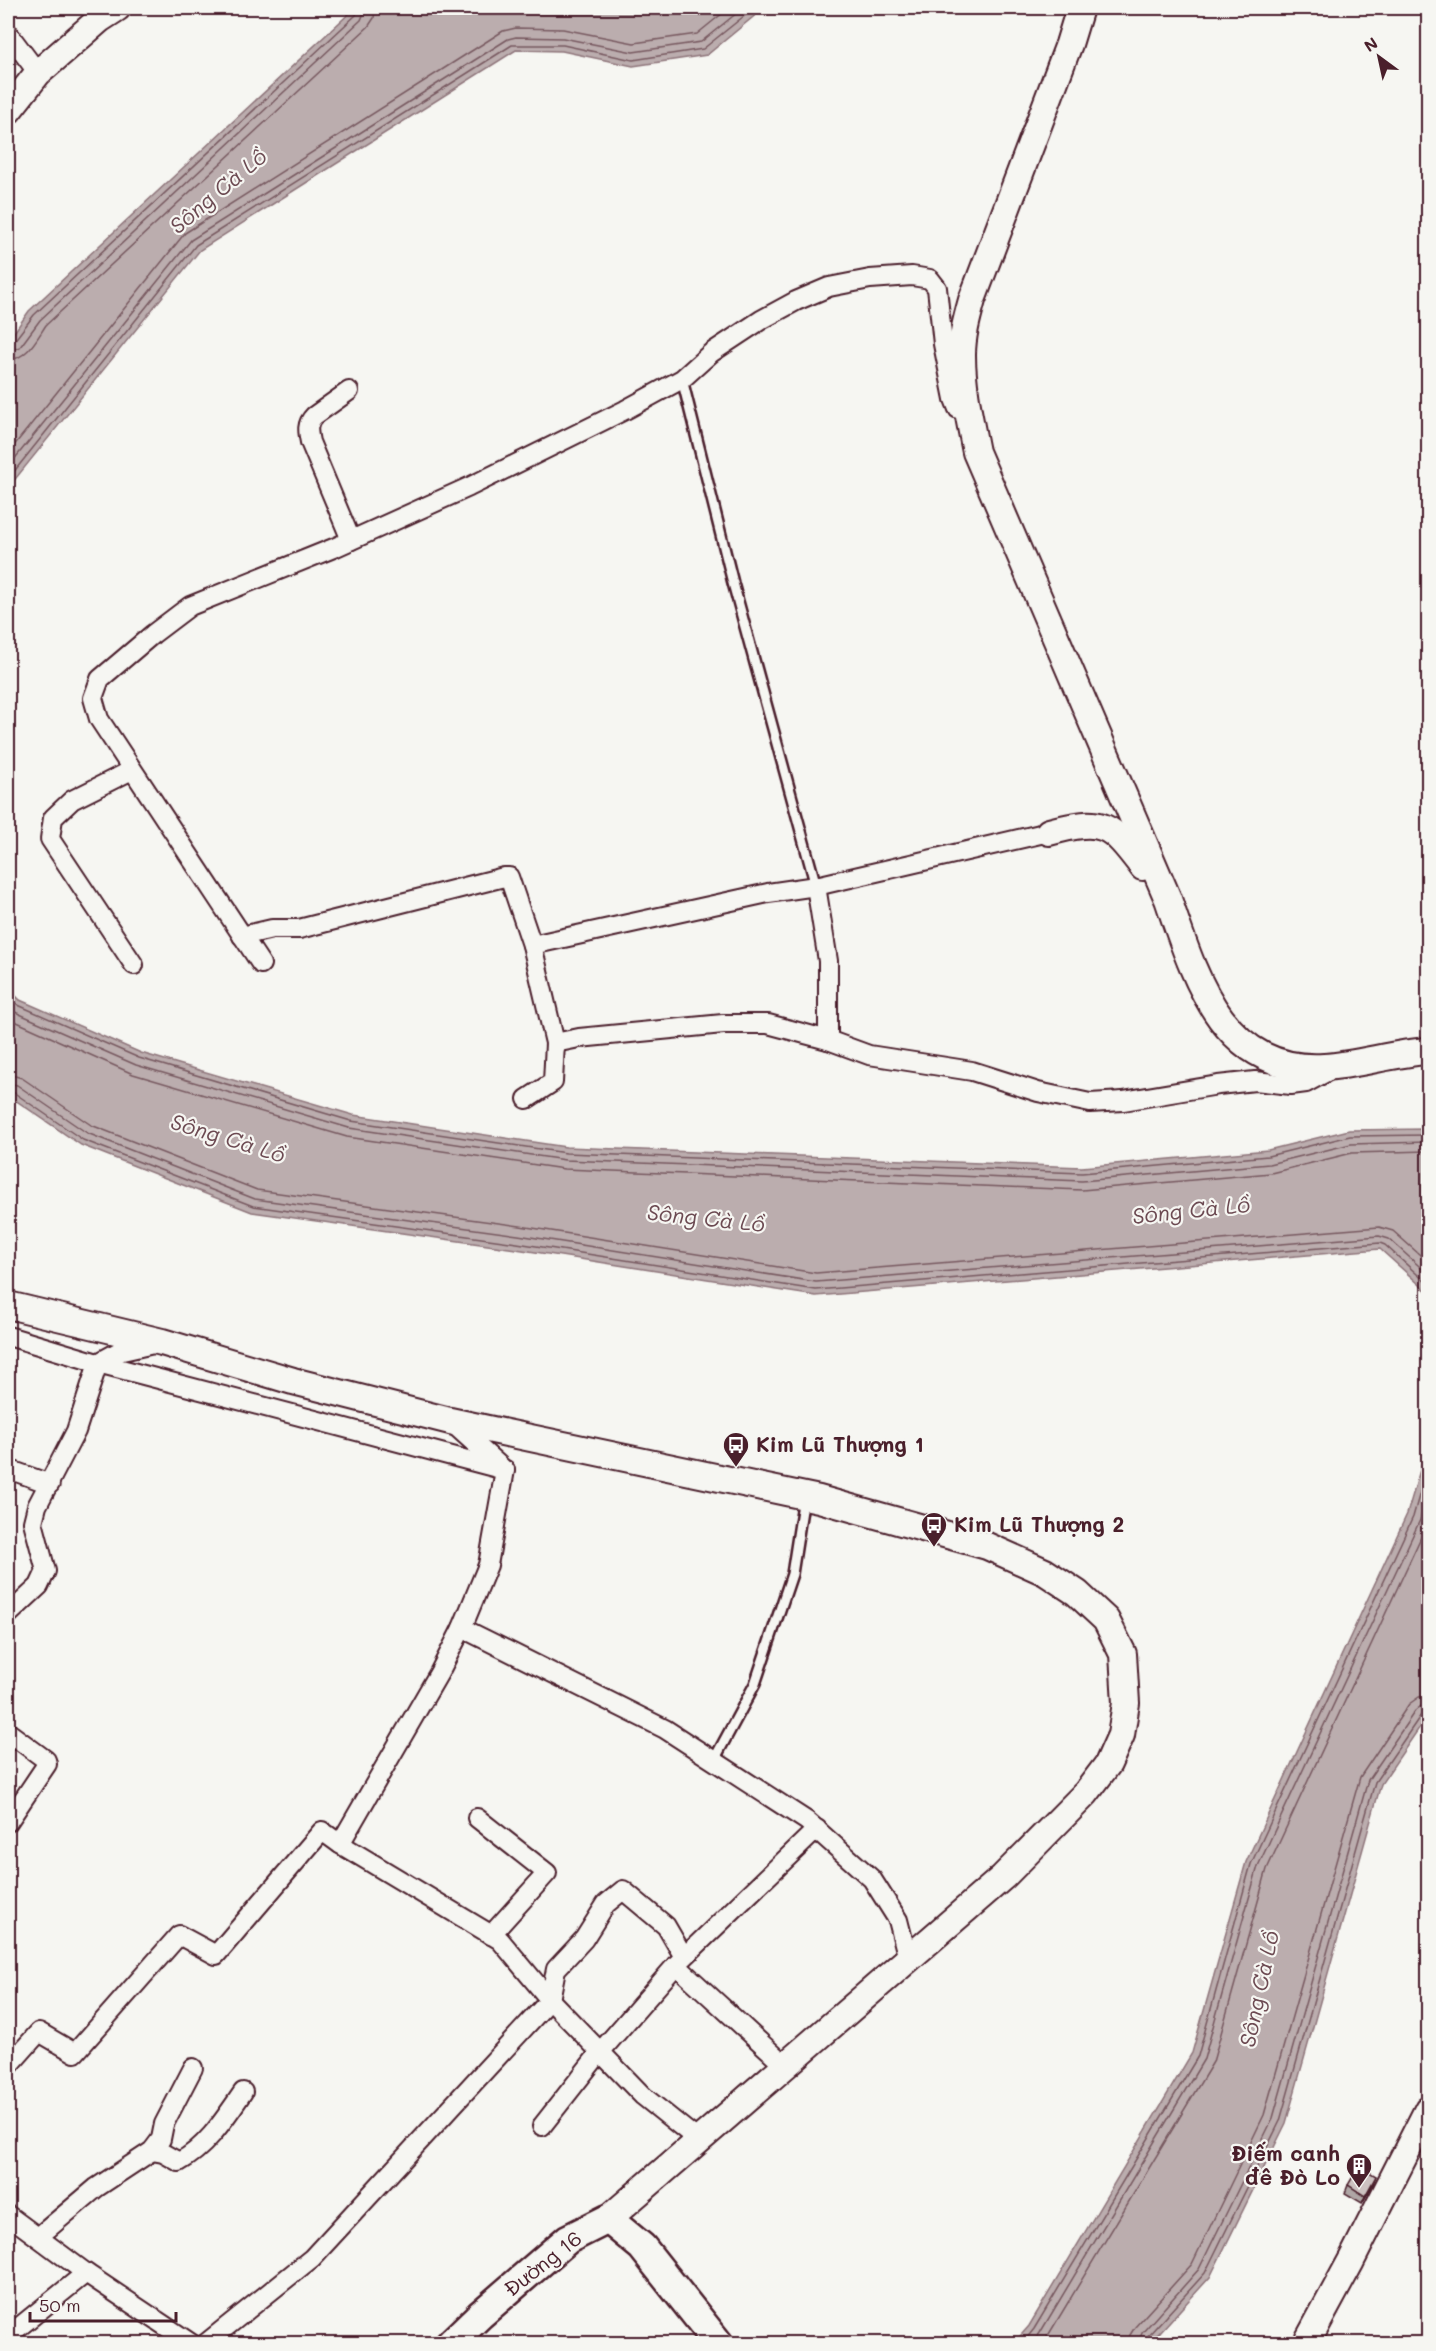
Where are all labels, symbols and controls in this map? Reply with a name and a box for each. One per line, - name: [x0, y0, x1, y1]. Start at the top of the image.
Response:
- north arrow: [1349, 27, 1409, 87]
- text: N: [1360, 32, 1381, 56]
- water label: Sông Cà Lồ: [163, 141, 272, 240]
- water label: Sông Cà Lồ: [167, 1106, 289, 1169]
- water label: Sông Cà Lồ: [1131, 1189, 1251, 1230]
- water label: Sông Cà Lồ: [646, 1197, 766, 1238]
- bus stop icon: Kim Lũ Thượng 1: [721, 1430, 751, 1468]
- place label: Kim Lũ Thượng 1: [756, 1430, 924, 1457]
- bus stop icon: Kim Lũ Thượng 2: [919, 1510, 949, 1548]
- place label: Kim Lũ Thượng 2: [954, 1510, 1124, 1537]
- water label: Sông Cà Lồ: [1232, 1928, 1285, 2050]
- place label: Điếm canh đê Đò Lo: [1231, 2139, 1340, 2190]
- building icon: Điếm canh đê Đò Lo: [1344, 2151, 1374, 2189]
- street label: Đường 16: [498, 2224, 587, 2302]
- scale bar: [30, 2285, 176, 2323]
- text: 50 m: [39, 2293, 81, 2317]

